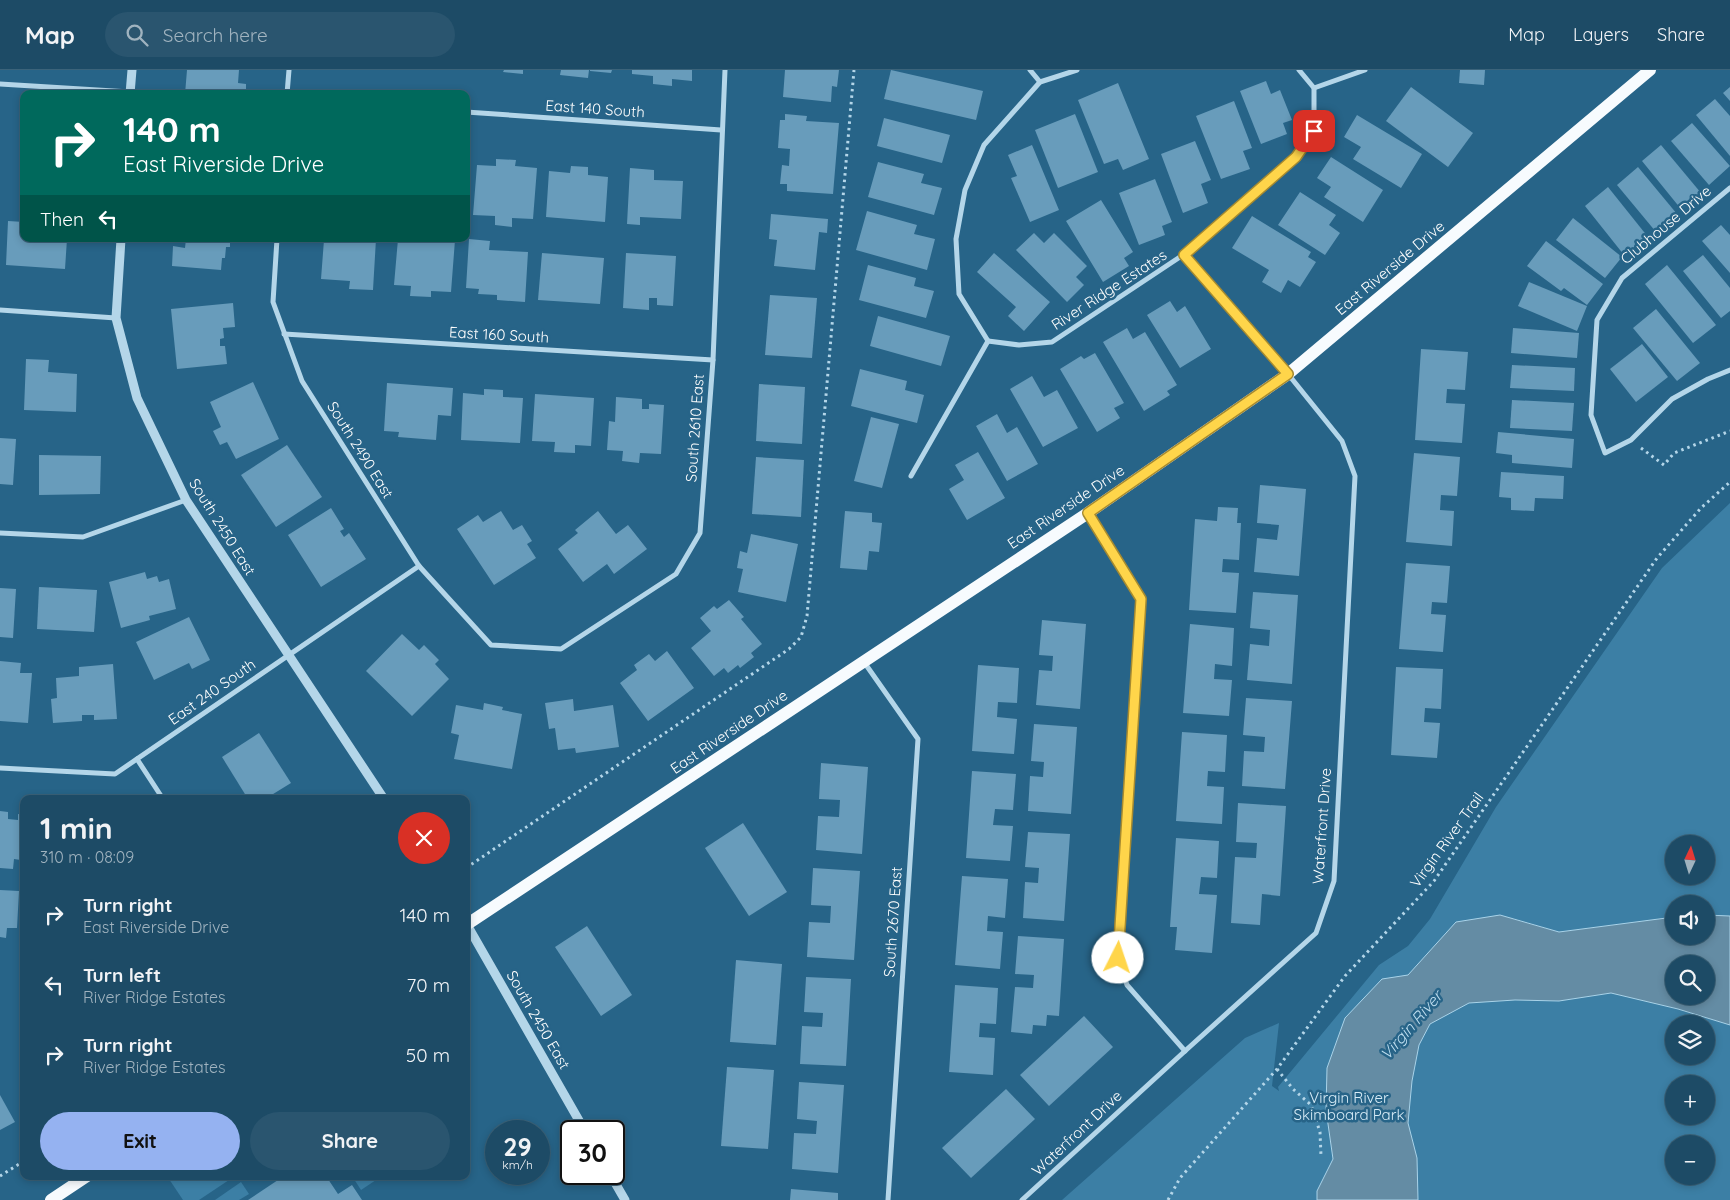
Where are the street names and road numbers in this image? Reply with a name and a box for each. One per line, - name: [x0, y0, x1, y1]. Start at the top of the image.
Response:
- street label: East 140 South: [545, 96, 645, 121]
- street label: Clubhouse Drive: [1616, 181, 1715, 268]
- street label: East Riverside Drive: [1331, 216, 1448, 319]
- street label: River Ridge Estates: [1047, 245, 1170, 334]
- street label: East 160 South: [449, 322, 550, 347]
- street label: South 2610 East: [681, 373, 708, 483]
- street label: South 2490 East: [323, 398, 398, 502]
- street label: East Riverside Drive: [1004, 460, 1128, 553]
- street label: South 2450 East: [185, 475, 260, 579]
- street label: East 240 South: [164, 654, 259, 729]
- street label: East Riverside Drive: [667, 685, 791, 778]
- street label: Waterfront Drive: [1308, 767, 1335, 885]
- street label: Virgin River Trail: [1406, 788, 1488, 891]
- street label: South 2670 East: [879, 866, 906, 978]
- street label: South 2450 East: [503, 967, 574, 1072]
- street label: Waterfront Drive: [1028, 1086, 1126, 1179]

